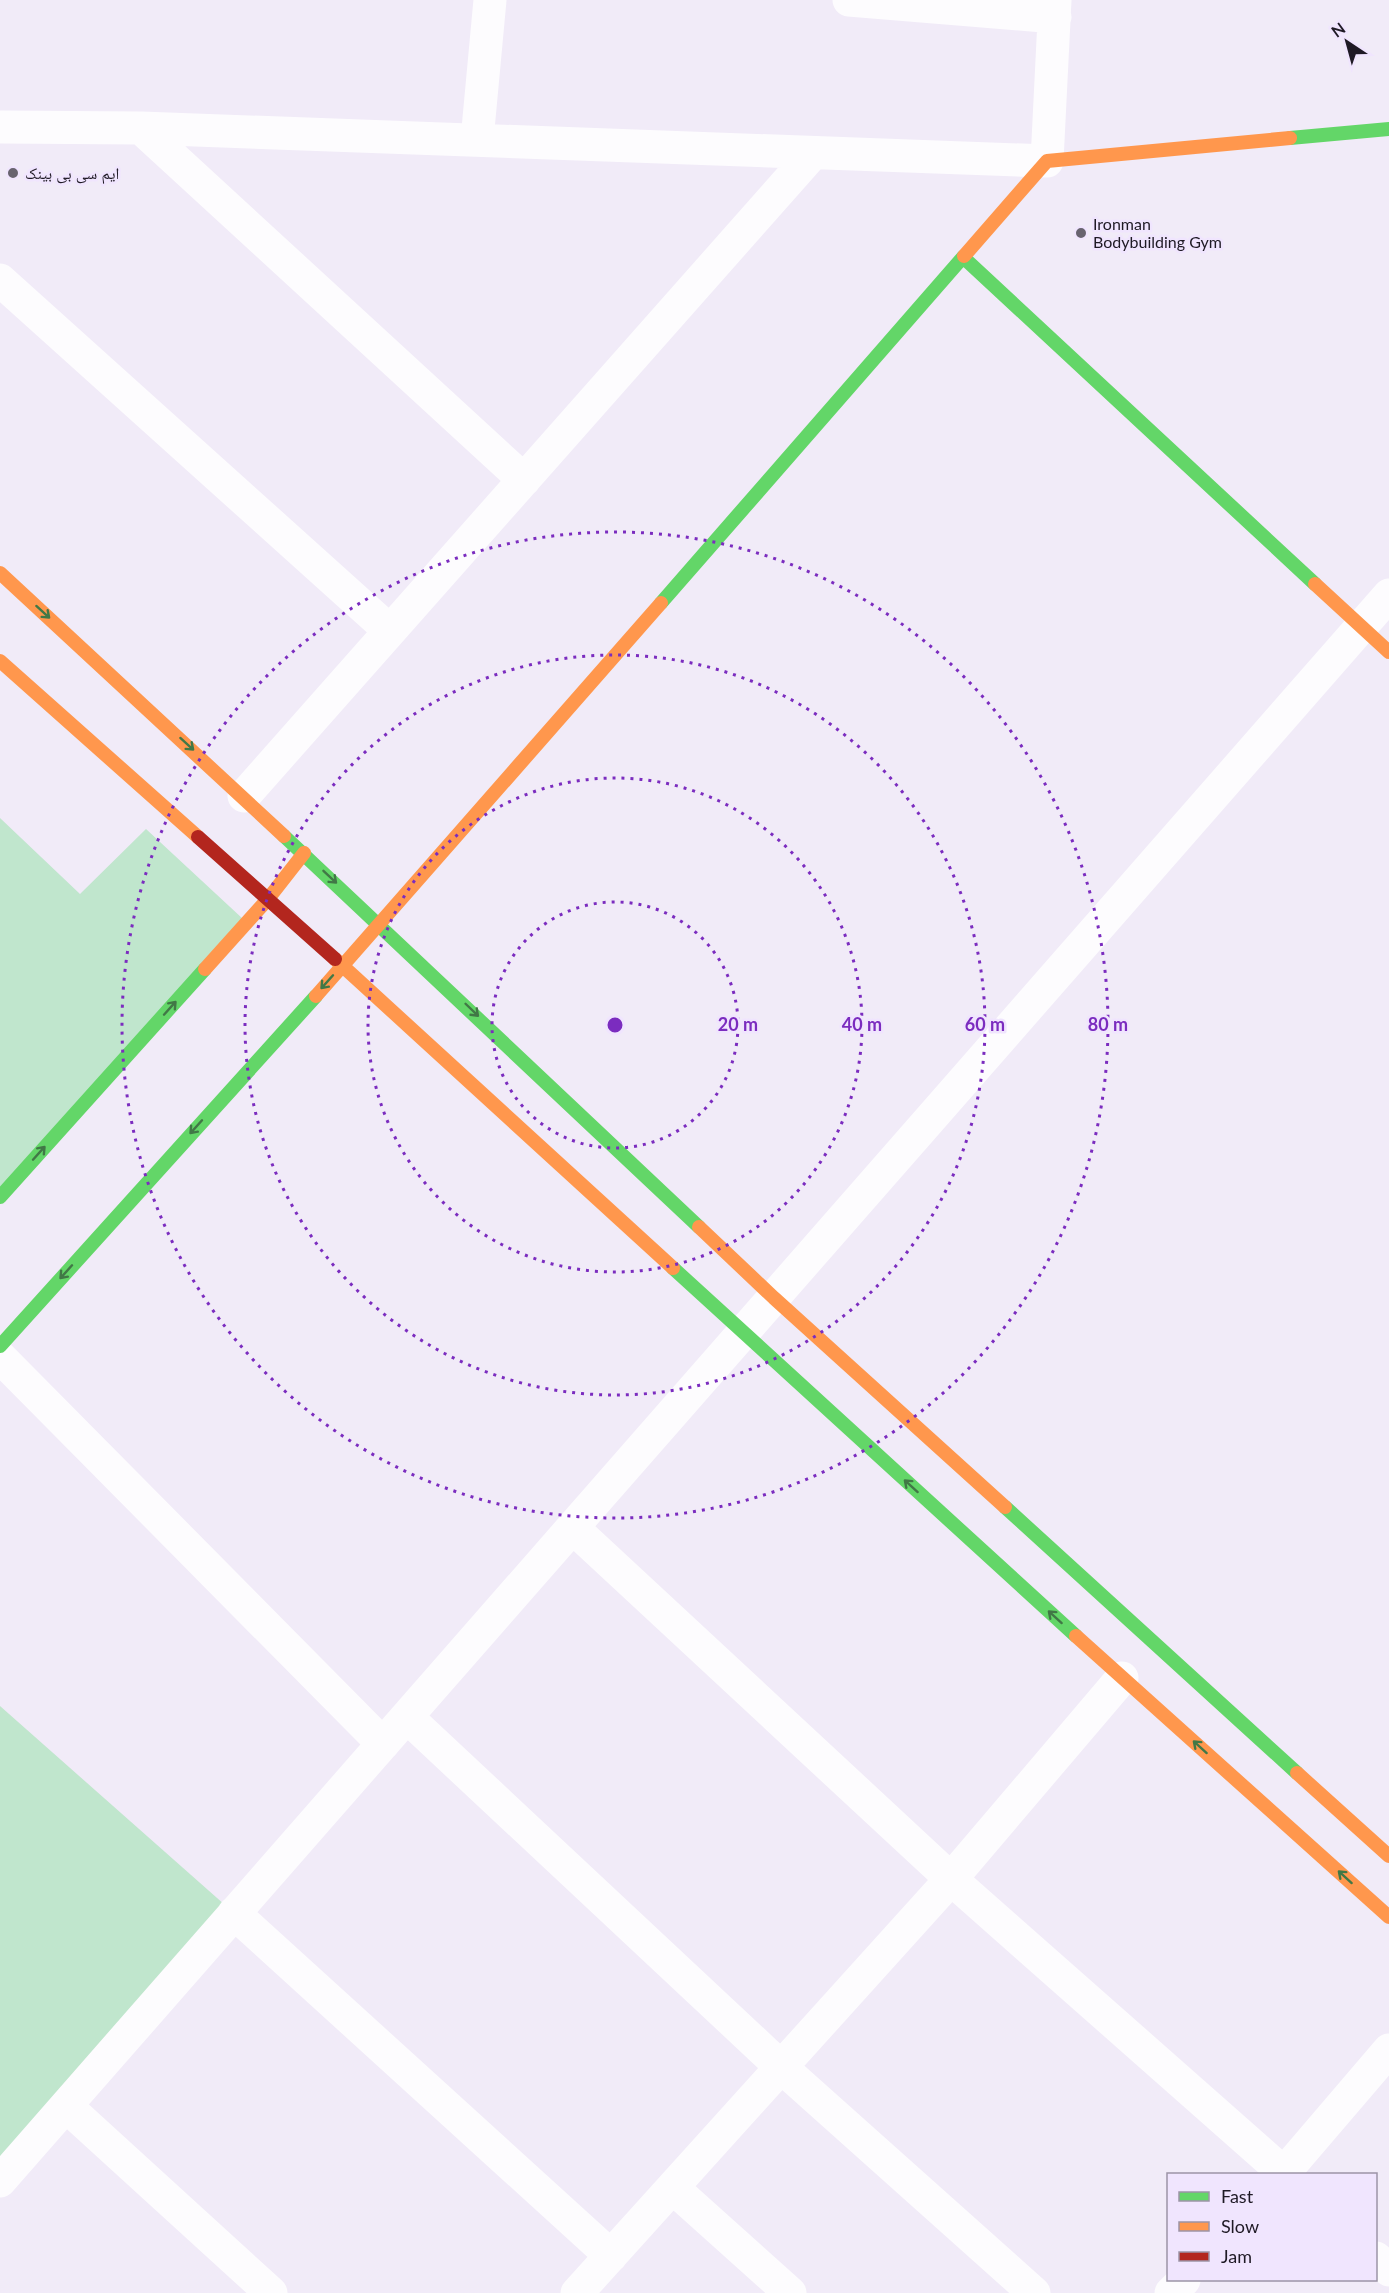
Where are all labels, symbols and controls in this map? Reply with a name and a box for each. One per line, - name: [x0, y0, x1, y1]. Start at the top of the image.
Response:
- north arrow: [1317, 12, 1377, 72]
- text: N: [1327, 18, 1348, 41]
- place label: ایم سی بی بینک: [25, 163, 119, 184]
- marker: ایم سی بی بینک: [6, 166, 20, 180]
- place label: Ironman Bodybuilding Gym: [1093, 214, 1222, 251]
- marker: Ironman Bodybuilding Gym: [1074, 226, 1088, 240]
- one-way arrow: [35, 605, 50, 619]
- one-way arrow: [179, 737, 194, 751]
- one-way arrow: [322, 870, 337, 884]
- one-way arrow: [320, 974, 334, 989]
- one-way arrow: [163, 1001, 177, 1016]
- one-way arrow: [464, 1003, 479, 1018]
- text: 20 m: [718, 1013, 758, 1035]
- text: 40 m: [842, 1013, 882, 1035]
- text: 60 m: [965, 1013, 1005, 1035]
- text: 80 m: [1088, 1013, 1128, 1035]
- centre of rings: [605, 1015, 625, 1035]
- one-way arrow: [189, 1119, 203, 1134]
- one-way arrow: [32, 1146, 46, 1161]
- one-way arrow: [59, 1264, 73, 1279]
- one-way arrow: [904, 1479, 919, 1493]
- one-way arrow: [1048, 1610, 1063, 1624]
- one-way arrow: [1193, 1740, 1208, 1754]
- one-way arrow: [1338, 1870, 1353, 1884]
- legend: [1167, 2173, 1377, 2281]
- text: Fast: [1221, 2185, 1254, 2207]
- text: Slow: [1221, 2215, 1259, 2237]
- text: Jam: [1221, 2245, 1252, 2267]

